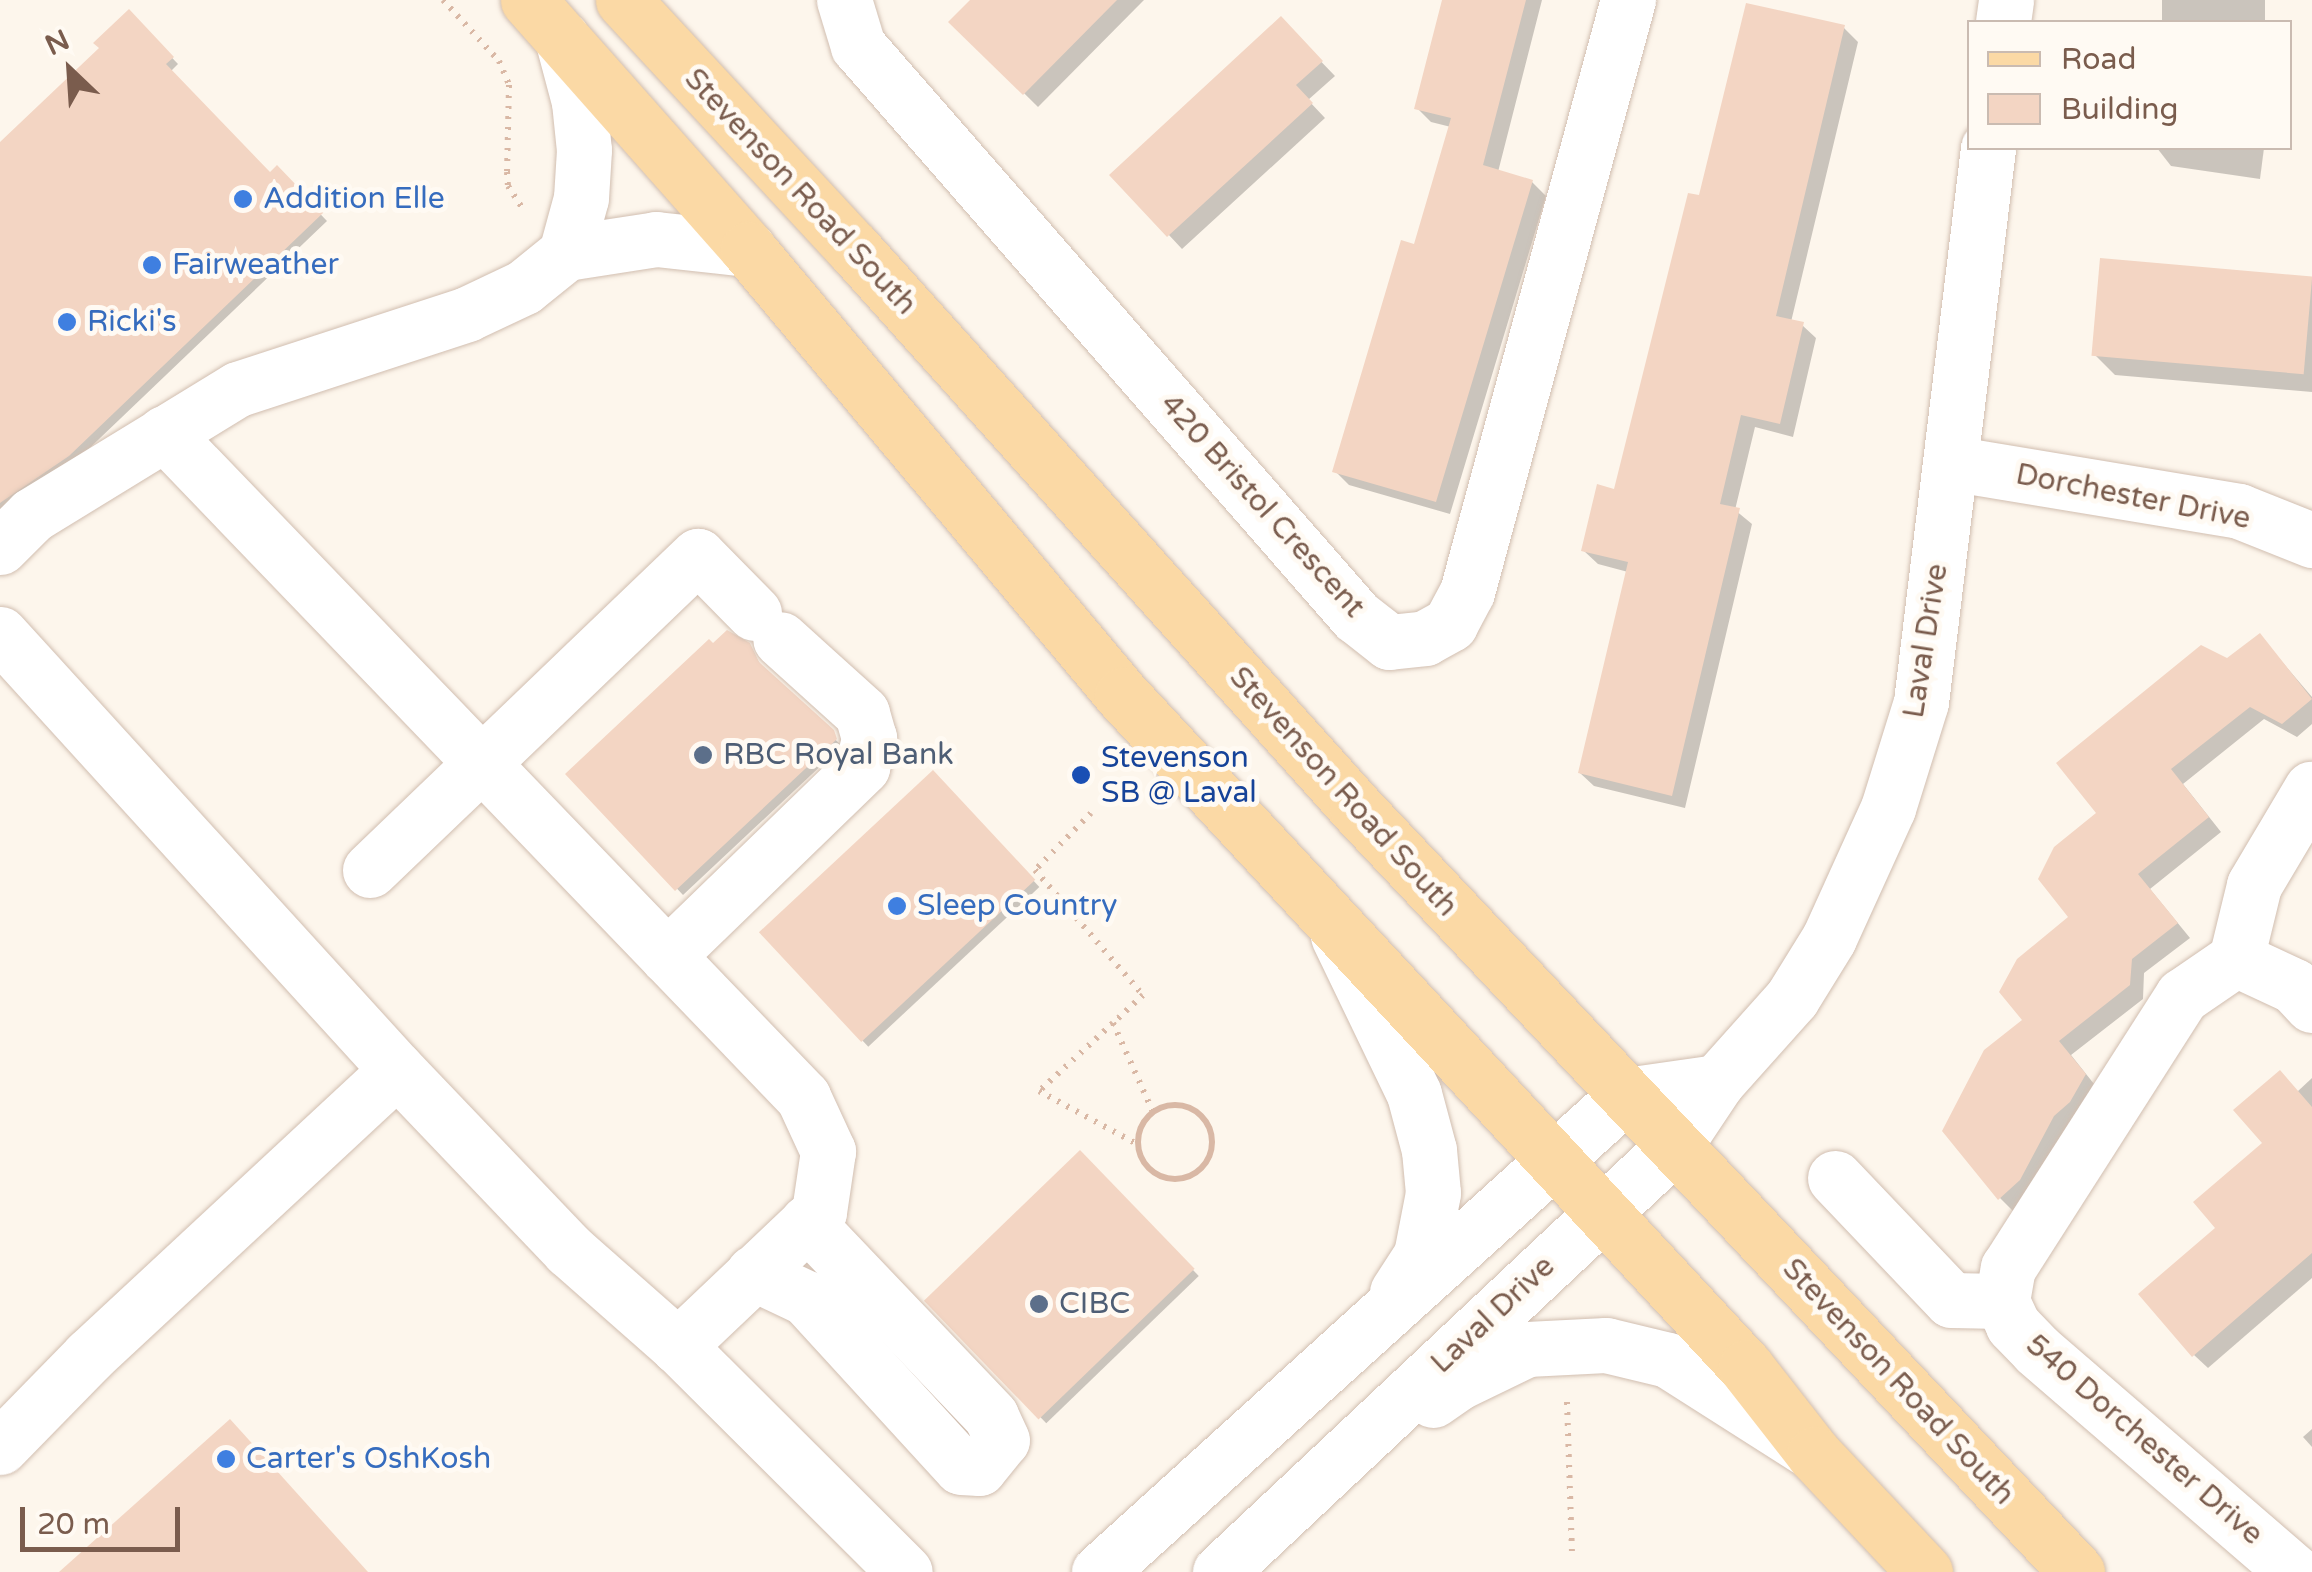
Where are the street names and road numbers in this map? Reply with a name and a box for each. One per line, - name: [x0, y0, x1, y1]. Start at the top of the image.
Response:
- street label: Stevenson Road South: [677, 61, 923, 323]
- street label: 420 Bristol Crescent: [1152, 387, 1372, 625]
- street label: Dorchester Drive: [2013, 457, 2253, 537]
- street label: Laval Drive: [1896, 561, 1956, 721]
- street label: Stevenson Road South: [1221, 660, 1465, 924]
- street label: Laval Drive: [1424, 1249, 1562, 1381]
- street label: Stevenson Road South: [1775, 1251, 2021, 1513]
- street label: 540 Dorchester Drive: [2018, 1327, 2270, 1553]

